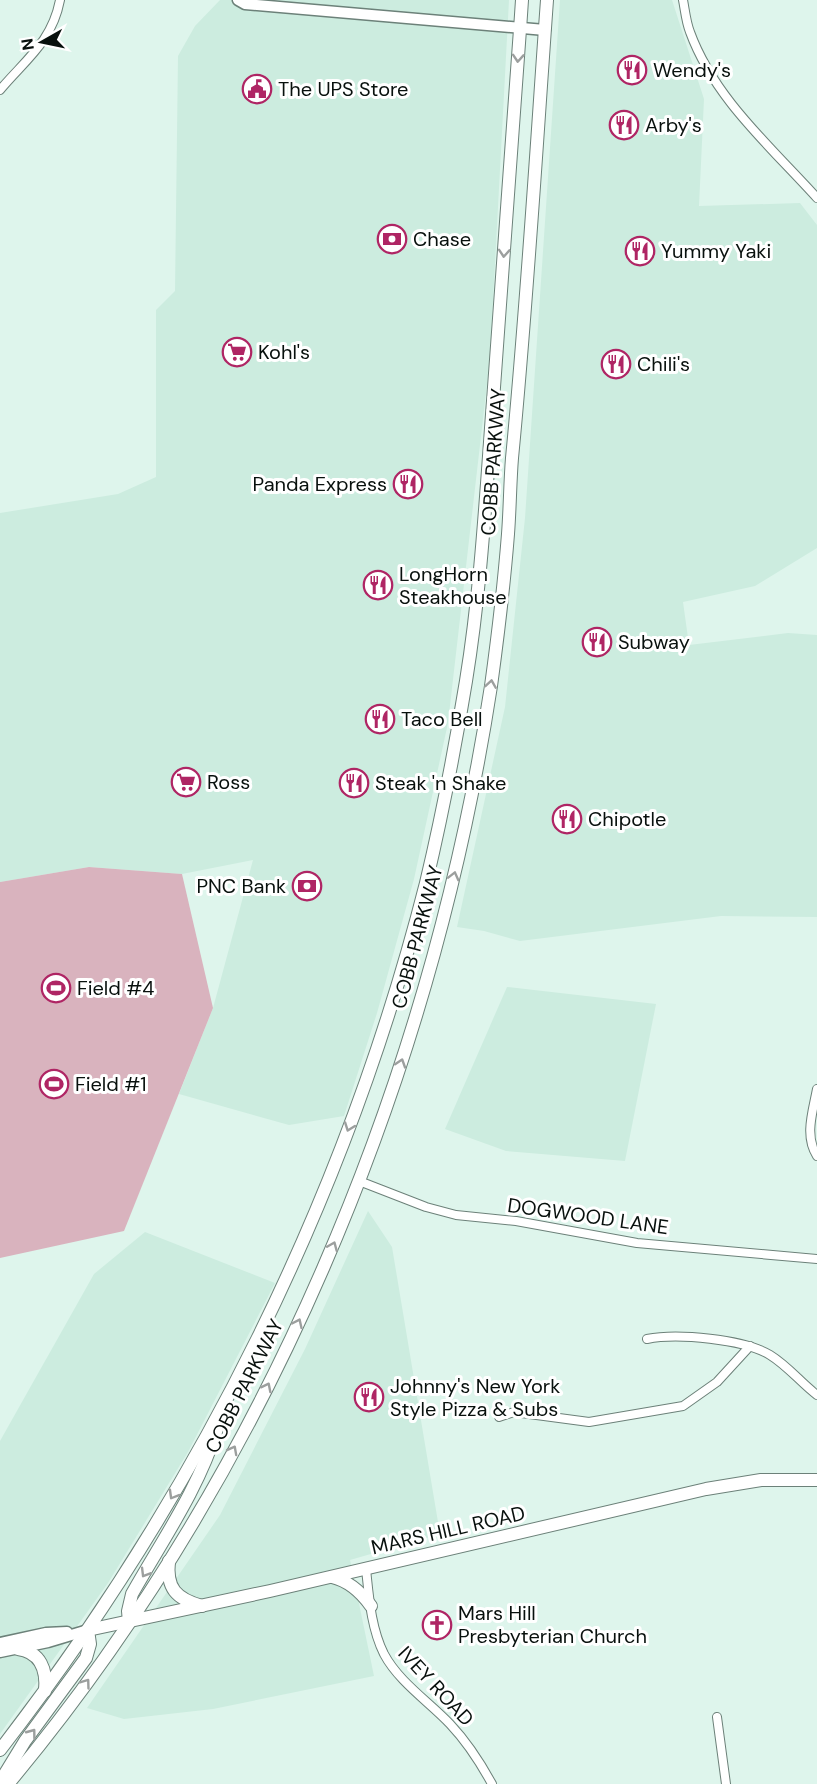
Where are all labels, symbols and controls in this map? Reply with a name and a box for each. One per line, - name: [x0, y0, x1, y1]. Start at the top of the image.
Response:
- north arrow: [12, 12, 72, 72]
- text: N: [16, 37, 39, 52]
- one-way arrow: [512, 54, 525, 63]
- restaurant icon: Wendy's: [616, 54, 648, 86]
- place label: Wendy's: [653, 57, 731, 83]
- public building icon: The UPS Store: [241, 73, 273, 105]
- place label: The UPS Store: [278, 76, 408, 102]
- restaurant icon: Arby's: [608, 109, 640, 141]
- place label: Arby's: [645, 112, 702, 138]
- bank icon: Chase: [376, 223, 408, 255]
- place label: Chase: [413, 226, 471, 252]
- restaurant icon: Yummy Yaki: [624, 235, 656, 267]
- place label: Yummy Yaki: [661, 238, 771, 264]
- one-way arrow: [498, 248, 511, 257]
- supermarket icon: Kohl's: [221, 336, 253, 368]
- place label: Kohl's: [258, 339, 310, 365]
- restaurant icon: Chili's: [600, 348, 632, 380]
- place label: Chili's: [637, 351, 690, 377]
- street label: COBB PARKWAY: [475, 387, 511, 536]
- restaurant icon: Panda Express: [392, 468, 424, 500]
- place label: Panda Express: [253, 471, 387, 497]
- place label: LongHorn Steakhouse: [399, 561, 507, 610]
- restaurant icon: LongHorn Steakhouse: [362, 569, 394, 601]
- restaurant icon: Subway: [581, 626, 613, 658]
- place label: Subway: [618, 629, 690, 655]
- one-way arrow: [484, 680, 496, 689]
- restaurant icon: Taco Bell: [364, 703, 396, 735]
- place label: Taco Bell: [401, 706, 483, 732]
- supermarket icon: Ross: [170, 766, 202, 798]
- restaurant icon: Steak 'n Shake: [338, 767, 370, 799]
- place label: Ross: [207, 769, 250, 795]
- place label: Steak 'n Shake: [375, 770, 506, 796]
- restaurant icon: Chipotle: [551, 803, 583, 835]
- place label: Chipotle: [588, 806, 666, 832]
- street label: COBB PARKWAY: [385, 862, 449, 1012]
- bank icon: PNC Bank: [291, 870, 323, 902]
- one-way arrow: [447, 871, 460, 881]
- place label: PNC Bank: [196, 873, 286, 899]
- sports icon: Field #4: [40, 972, 72, 1004]
- place label: Field #4: [77, 975, 154, 1001]
- one-way arrow: [394, 1058, 406, 1069]
- sports icon: Field #1: [38, 1068, 70, 1100]
- place label: Field #1: [75, 1071, 147, 1097]
- one-way arrow: [344, 1121, 356, 1132]
- street label: DOGWOOD LANE: [506, 1192, 670, 1240]
- one-way arrow: [326, 1241, 338, 1252]
- street label: COBB PARKWAY: [199, 1314, 289, 1458]
- one-way arrow: [290, 1319, 302, 1330]
- place label: Johnny's New York Style Pizza & Subs: [390, 1373, 560, 1422]
- restaurant icon: Johnny's New York Style Pizza & Subs: [353, 1381, 385, 1413]
- one-way arrow: [259, 1382, 271, 1393]
- one-way arrow: [226, 1445, 237, 1456]
- one-way arrow: [169, 1489, 181, 1499]
- street label: MARS HILL ROAD: [369, 1500, 527, 1560]
- one-way arrow: [141, 1566, 152, 1577]
- place label: Mars Hill Presbyterian Church: [458, 1600, 647, 1649]
- church icon: Mars Hill Presbyterian Church: [421, 1609, 453, 1641]
- street label: IVEY ROAD: [392, 1641, 480, 1731]
- one-way arrow: [78, 1679, 89, 1690]
- one-way arrow: [24, 1728, 35, 1739]

